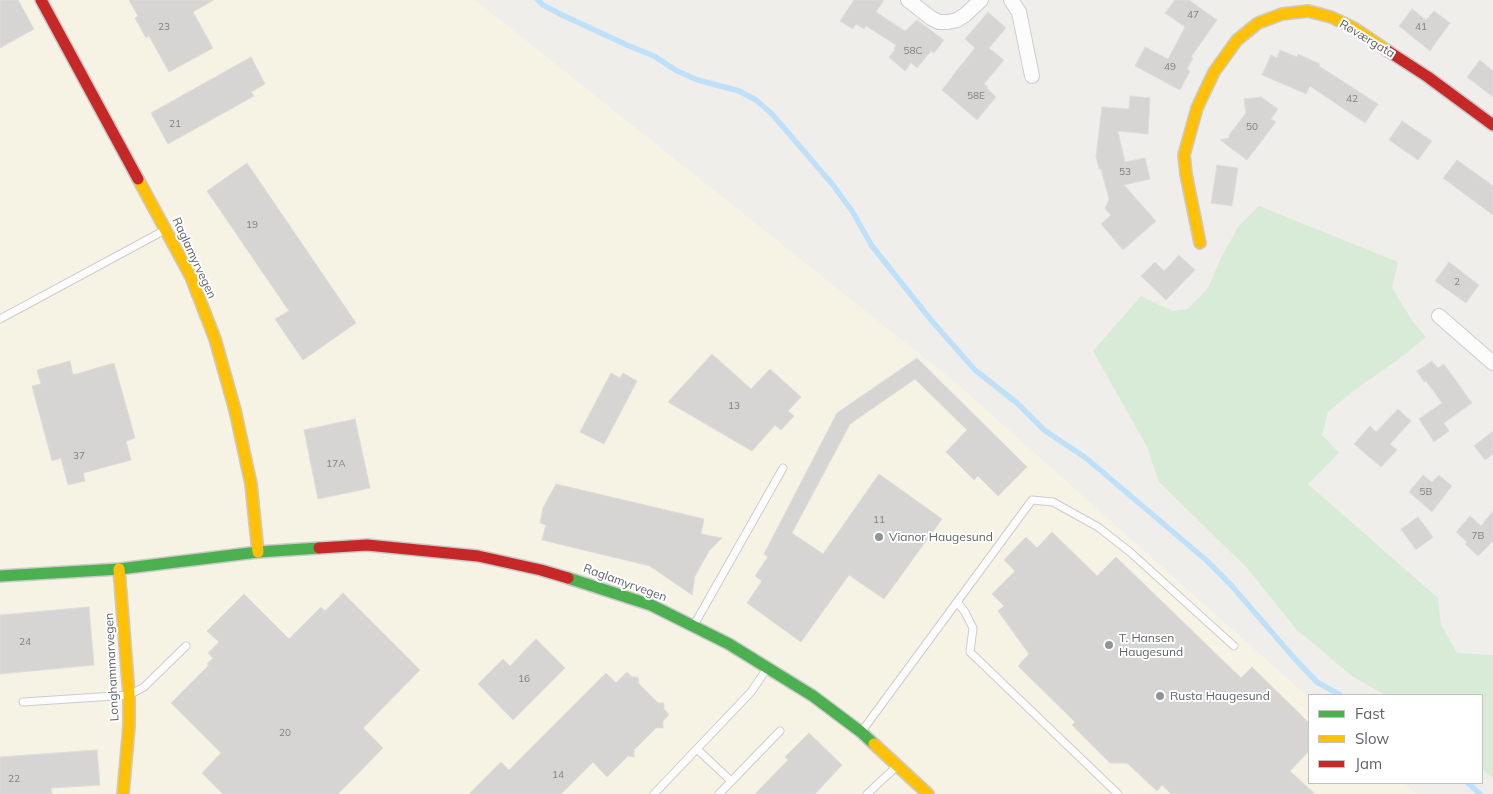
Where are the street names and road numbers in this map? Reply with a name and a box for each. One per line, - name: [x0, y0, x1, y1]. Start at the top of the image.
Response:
- street label: Røværgata: [1337, 17, 1397, 61]
- street label: Raglamyrvegen: [169, 215, 219, 301]
- street label: Raglamyrvegen: [581, 561, 669, 605]
- street label: Longhammarvegen: [102, 612, 122, 722]

